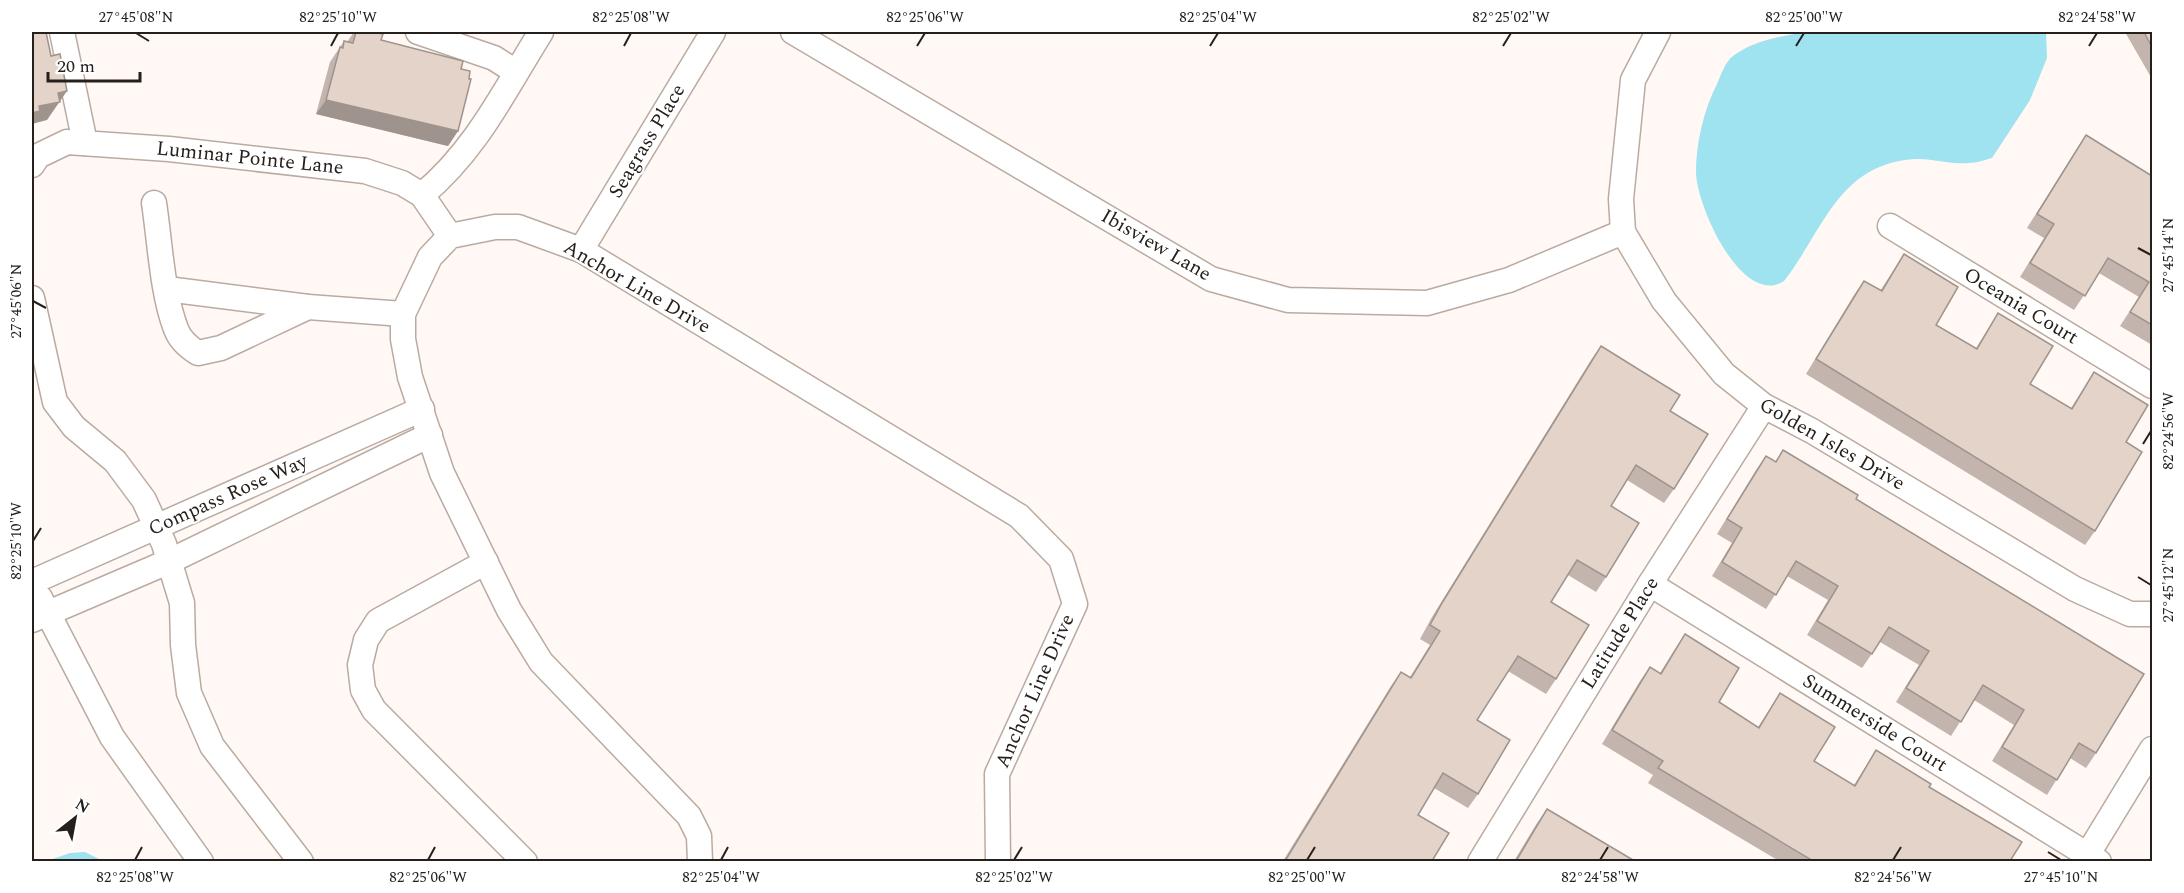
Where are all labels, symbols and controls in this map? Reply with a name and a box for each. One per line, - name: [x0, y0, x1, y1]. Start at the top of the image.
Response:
- text: 27°45'08"N: [99, 6, 174, 29]
- text: 82°25'10"W: [299, 6, 377, 29]
- text: 82°25'08"W: [592, 6, 670, 29]
- text: 82°25'06"W: [886, 6, 964, 29]
- text: 82°25'04"W: [1179, 6, 1257, 29]
- text: 82°25'02"W: [1472, 6, 1550, 29]
- text: 82°25'00"W: [1765, 6, 1843, 29]
- text: 82°24'58"W: [2058, 6, 2136, 29]
- scale bar: [48, 45, 140, 83]
- text: 20 m: [57, 53, 95, 80]
- street label: Seagrass Place: [601, 78, 693, 204]
- street label: Luminar Pointe Lane: [155, 133, 345, 183]
- street label: Ibisview Lane: [1095, 201, 1217, 289]
- text: 27°45'14"N: [2157, 217, 2180, 293]
- street label: Anchor Line Drive: [558, 233, 716, 341]
- street label: Oceania Court: [1958, 260, 2084, 352]
- text: 27°45'06"N: [5, 263, 28, 339]
- street label: Golden Isles Drive: [1753, 390, 1911, 498]
- text: 82°24'56"W: [2157, 392, 2180, 470]
- street label: Compass Rose Way: [143, 446, 314, 544]
- text: 82°25'10"W: [5, 502, 28, 580]
- text: 27°45'12"N: [2157, 547, 2180, 623]
- street label: Latitude Place: [1573, 571, 1667, 695]
- street label: Anchor Line Drive: [988, 609, 1082, 773]
- street label: Summerside Court: [1797, 666, 1953, 780]
- north arrow: [45, 788, 105, 848]
- text: N: [70, 792, 94, 820]
- text: 82°25'08"W: [96, 866, 174, 889]
- text: 82°25'06"W: [389, 866, 467, 889]
- text: 82°25'04"W: [682, 866, 760, 889]
- text: 82°25'02"W: [975, 866, 1053, 889]
- text: 82°25'00"W: [1268, 866, 1346, 889]
- text: 82°24'58"W: [1561, 866, 1639, 889]
- text: 82°24'56"W: [1854, 866, 1932, 889]
- text: 27°45'10"N: [2024, 866, 2099, 889]

